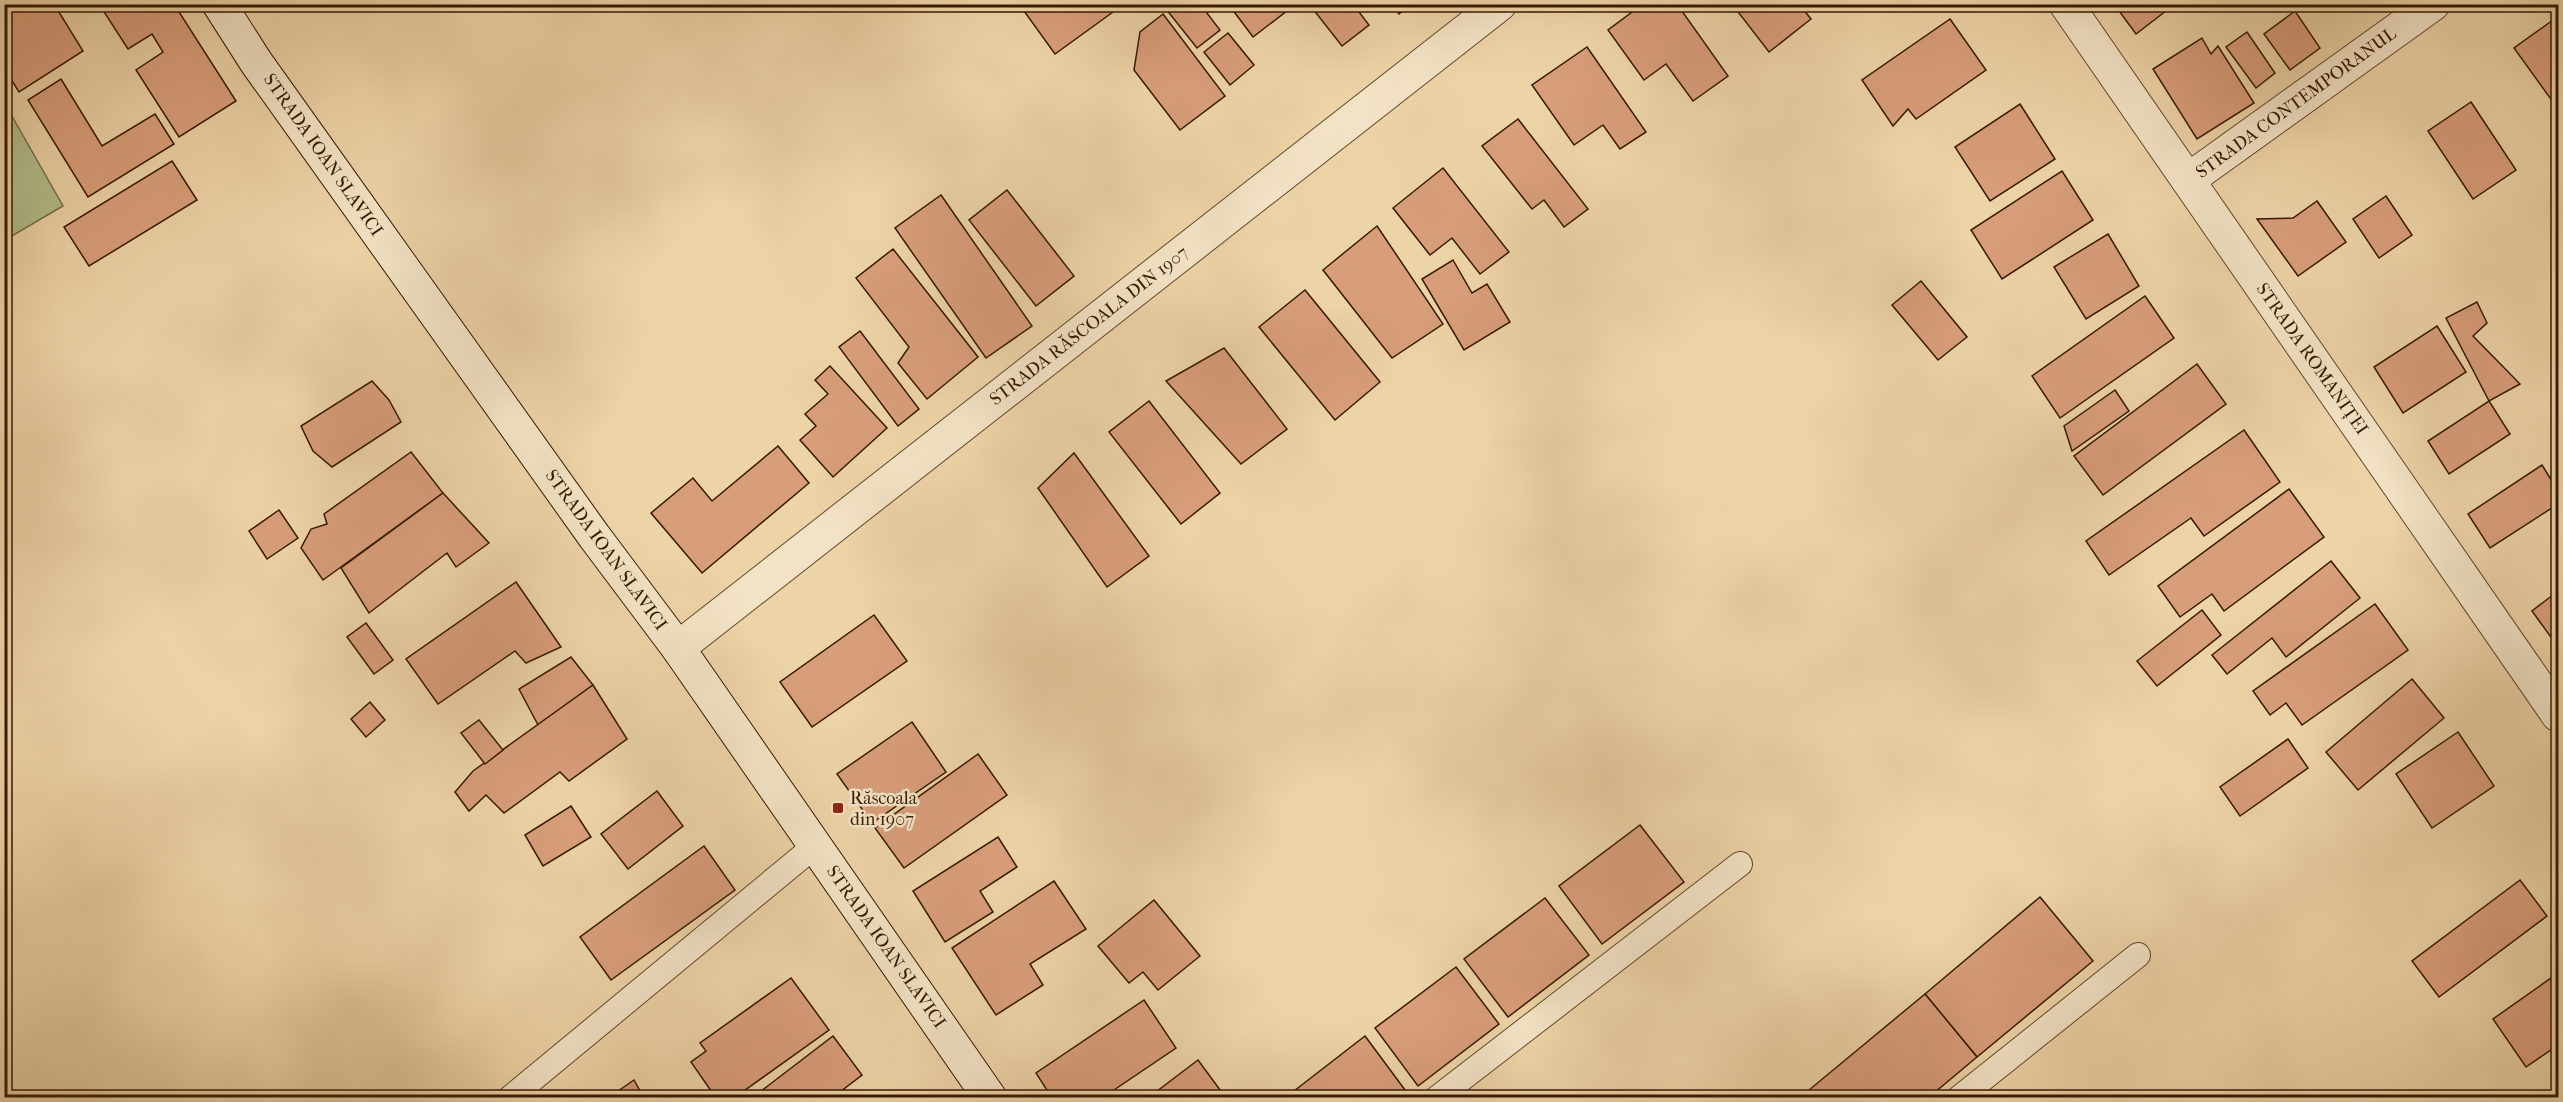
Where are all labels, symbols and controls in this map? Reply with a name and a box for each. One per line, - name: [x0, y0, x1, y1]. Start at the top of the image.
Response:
- street label: STRADA CONTEMPORANUL: [2192, 23, 2400, 183]
- street label: STRADA IOAN SLAVICI: [259, 70, 387, 240]
- street label: STRADA RĂSCOALA DIN 1907: [984, 240, 1193, 410]
- street label: STRADA ROMANIȚEI: [2252, 279, 2372, 439]
- street label: STRADA IOAN SLAVICI: [541, 465, 671, 635]
- place label: Răscoala din 1907: [850, 788, 918, 830]
- marker: Răscoala din 1907: [831, 801, 845, 815]
- street label: STRADA IOAN SLAVICI: [822, 862, 950, 1032]

